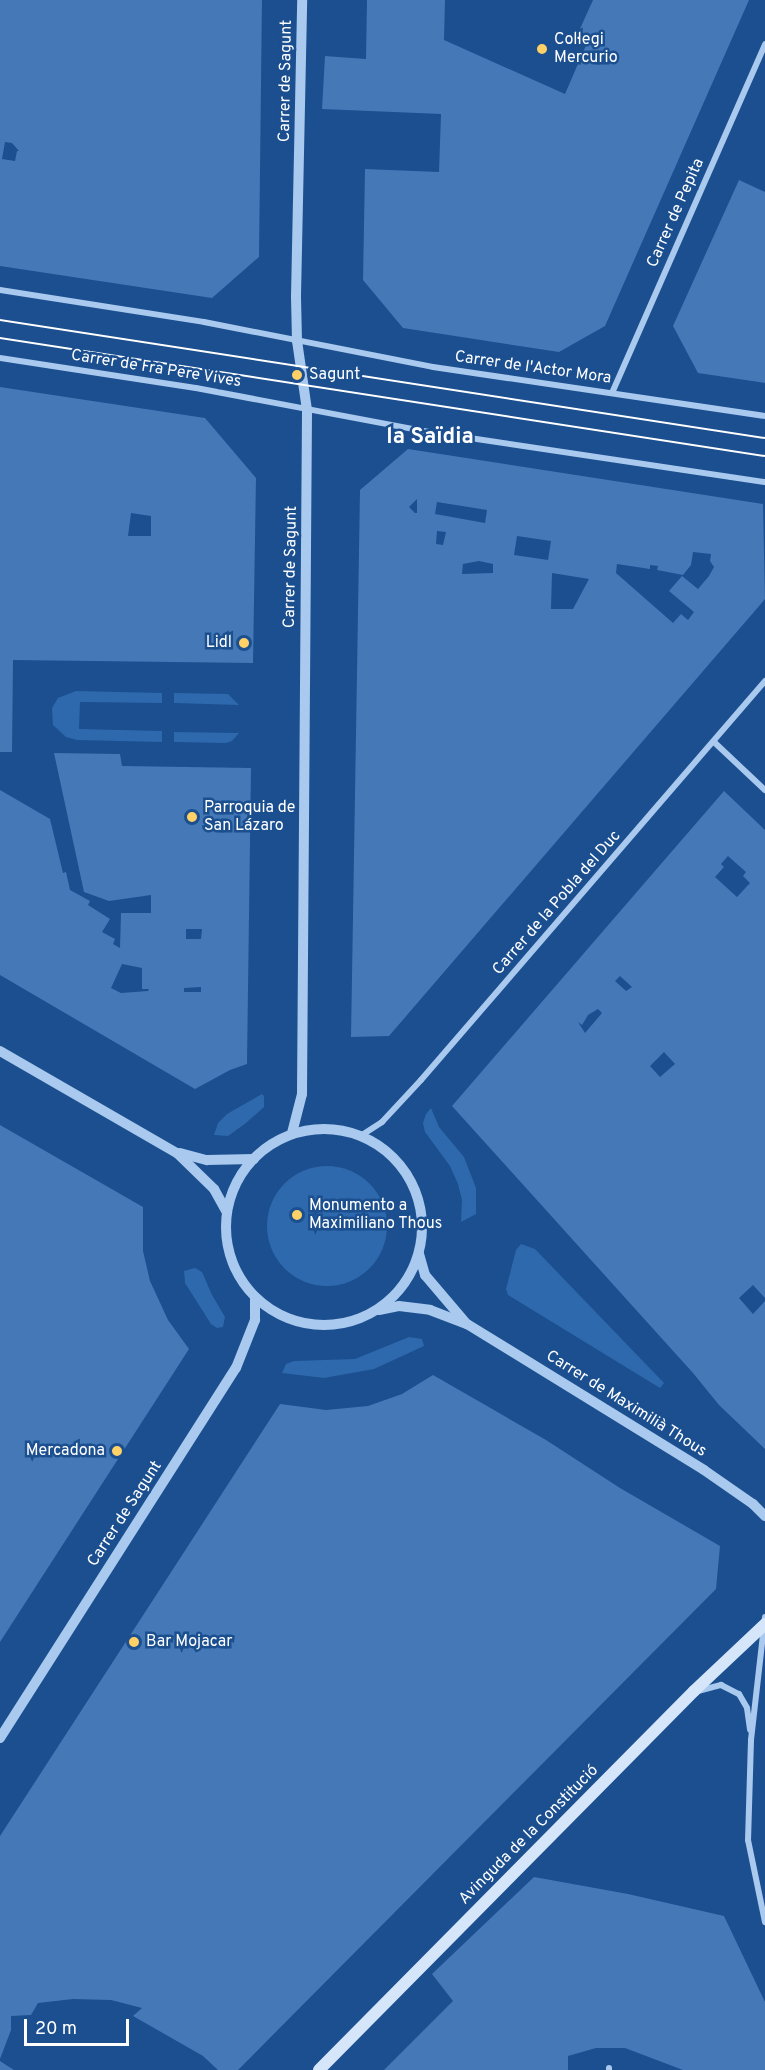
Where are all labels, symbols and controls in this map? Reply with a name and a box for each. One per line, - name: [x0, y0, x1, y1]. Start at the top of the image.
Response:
- street label: Carrer de Sagunt: [275, 20, 297, 142]
- place label: Col·legi Mercurio: [554, 30, 618, 68]
- marker: Col·legi Mercurio: [535, 42, 549, 56]
- street label: Carrer de Pepita: [643, 155, 709, 271]
- street label: Carrer de Fra Pere Vives: [69, 346, 243, 392]
- street label: Carrer de l'Actor Mora: [453, 347, 613, 389]
- place label: Sagunt: [309, 365, 360, 385]
- marker: Sagunt: [290, 368, 304, 382]
- district label: la Saïdia: [386, 425, 474, 451]
- street label: Carrer de Sagunt: [280, 506, 302, 628]
- place label: Lidl: [206, 633, 232, 653]
- marker: Lidl: [237, 636, 251, 650]
- place label: Parroquia de San Lázaro: [204, 798, 295, 836]
- marker: Parroquia de San Lázaro: [185, 810, 199, 824]
- street label: Carrer de la Pobla del Duc: [489, 827, 625, 979]
- place label: Monumento a Maximiliano Thous: [309, 1196, 443, 1234]
- marker: Monumento a Maximiliano Thous: [290, 1208, 304, 1222]
- street label: Carrer de Maximilià Thous: [542, 1346, 710, 1462]
- place label: Mercadona: [26, 1441, 105, 1461]
- marker: Mercadona: [110, 1444, 124, 1458]
- street label: Carrer de Sagunt: [84, 1458, 166, 1570]
- place label: Bar Mojacar: [146, 1632, 232, 1652]
- marker: Bar Mojacar: [127, 1635, 141, 1649]
- street label: Avinguda de la Constitució: [455, 1761, 603, 1909]
- scale bar: [27, 2007, 132, 2045]
- text: 20 m: [35, 2018, 77, 2041]

